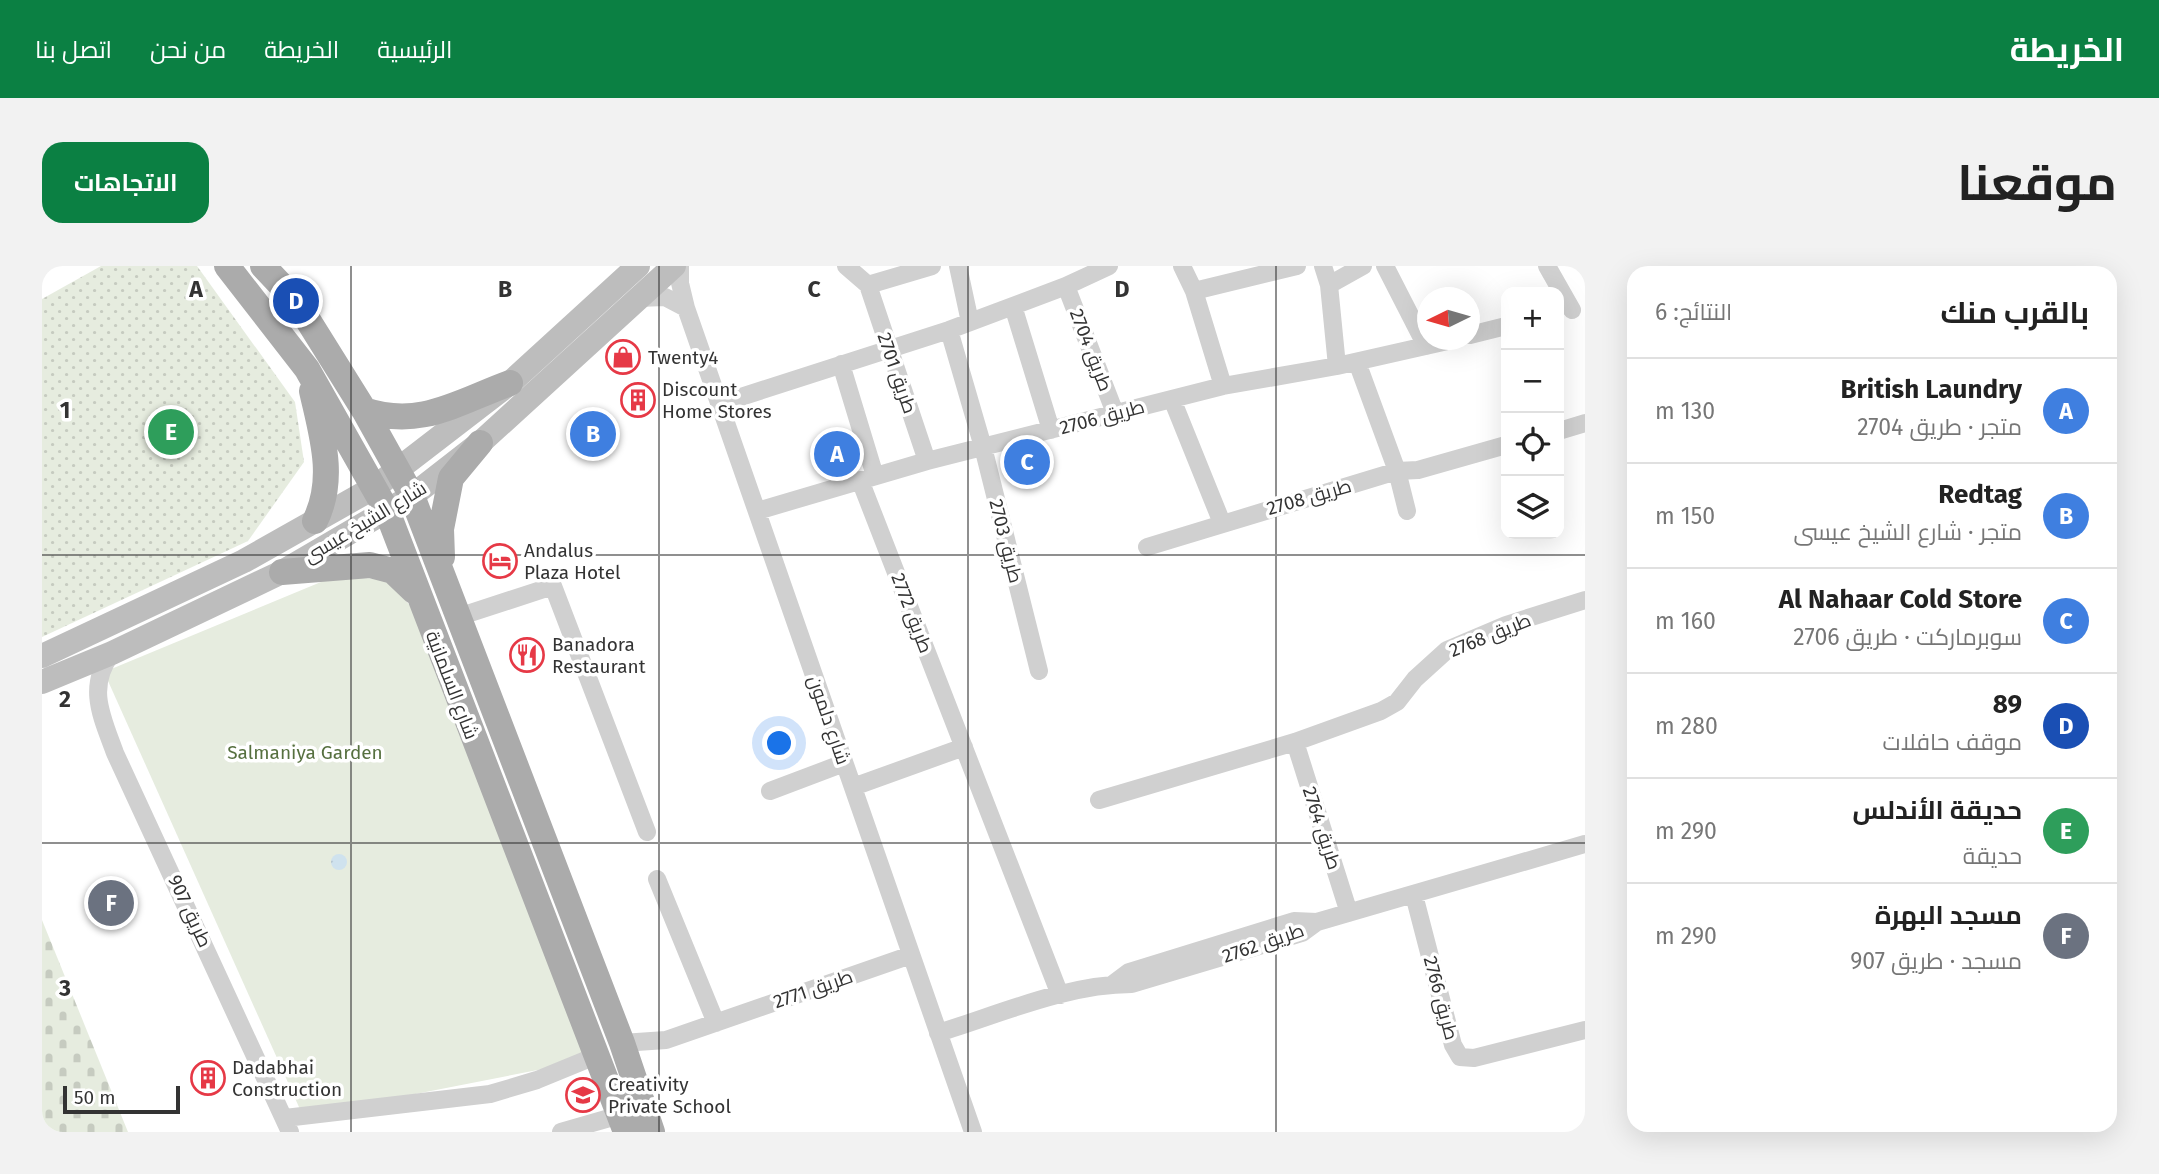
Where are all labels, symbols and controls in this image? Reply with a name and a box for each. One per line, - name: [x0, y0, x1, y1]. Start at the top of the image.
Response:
- text: الخريطة: [2010, 30, 2124, 70]
- text: اتصل بنا: [35, 36, 112, 64]
- text: من نحن: [150, 36, 226, 64]
- text: الخريطة: [264, 36, 339, 64]
- text: الرئيسية: [377, 36, 452, 64]
- button: الاتجاهات: [42, 142, 209, 223]
- text: موقعنا: [1957, 154, 2117, 213]
- text: A: [188, 275, 203, 303]
- pin: D: [273, 275, 319, 327]
- text: B: [498, 275, 512, 303]
- text: C: [807, 275, 821, 303]
- text: D: [1115, 275, 1130, 303]
- north arrow: [1417, 287, 1480, 350]
- map controls: [1501, 287, 1564, 539]
- button: +: [1501, 287, 1564, 350]
- text: بالقرب منك: [1940, 295, 2089, 331]
- text: النتائج: 6: [1655, 298, 1732, 326]
- street label: طريق 2704: [1064, 305, 1117, 395]
- street label: طريق 2701: [871, 329, 922, 417]
- shop icon: Twenty4: [604, 338, 642, 376]
- place label: Twenty4: [648, 346, 718, 369]
- button: −: [1501, 350, 1564, 413]
- text: British Laundry: [1840, 374, 2022, 405]
- place label: Discount Home Stores: [662, 378, 772, 423]
- building icon: Discount Home Stores: [619, 381, 657, 419]
- street label: طريق 2706: [1057, 395, 1147, 440]
- text: 1: [60, 396, 70, 424]
- text: 130 m: [1655, 397, 1715, 425]
- text: A: [2059, 397, 2073, 425]
- pin: E: [148, 406, 194, 458]
- pin: B: [570, 408, 616, 460]
- button: locate: [1501, 413, 1564, 476]
- text: متجر · طريق 2704: [1857, 413, 2022, 441]
- pin: A: [814, 428, 860, 480]
- pin: C: [1004, 436, 1050, 488]
- street label: طريق 2708: [1264, 474, 1354, 521]
- street label: شارع الشيخ عيسى: [299, 476, 432, 569]
- button: layers: [1501, 476, 1564, 539]
- text: Redtag: [1938, 479, 2022, 510]
- street label: طريق 2703: [983, 497, 1028, 586]
- text: 150 m: [1655, 502, 1715, 530]
- text: B: [2059, 502, 2073, 530]
- text: متجر · شارع الشيخ عيسى: [1793, 518, 2022, 546]
- place label: Andalus Plaza Hotel: [524, 539, 621, 584]
- hotel icon: Andalus Plaza Hotel: [481, 542, 519, 580]
- street label: طريق 2772: [885, 570, 938, 657]
- text: Al Nahaar Cold Store: [1779, 584, 2022, 615]
- text: 160 m: [1655, 607, 1716, 635]
- text: C: [2059, 607, 2073, 635]
- street label: طريق 2768: [1446, 608, 1535, 663]
- text: سوبرماركت · طريق 2706: [1793, 623, 2022, 651]
- street label: شارع السلمانية: [419, 627, 483, 743]
- place label: Banadora Restaurant: [552, 633, 646, 678]
- restaurant icon: Banadora Restaurant: [508, 636, 546, 674]
- street label: شارع دلمون: [801, 672, 855, 768]
- text: 2: [59, 685, 71, 713]
- text: 89: [1993, 689, 2022, 720]
- text: 280 m: [1655, 712, 1718, 740]
- text: D: [2059, 712, 2074, 740]
- your location: [762, 726, 796, 760]
- text: موقف حافلات: [1883, 728, 2022, 756]
- park label: Salmaniya Garden: [227, 741, 383, 764]
- street label: طريق 2764: [1297, 784, 1346, 873]
- text: حديقة الأندلس: [1852, 795, 2022, 826]
- text: 290 m: [1655, 817, 1717, 845]
- text: E: [2060, 817, 2072, 845]
- text: حديقة: [1963, 842, 2022, 870]
- street label: طريق 907: [162, 871, 217, 951]
- pin: F: [88, 877, 134, 929]
- text: مسجد البهرة: [1875, 900, 2022, 931]
- street label: طريق 2762: [1219, 918, 1307, 969]
- text: 290 m: [1655, 922, 1717, 950]
- text: F: [2060, 922, 2072, 950]
- text: مسجد · طريق 907: [1850, 947, 2022, 975]
- street label: طريق 2766: [1418, 954, 1463, 1043]
- street label: طريق 2771: [770, 965, 856, 1014]
- text: 3: [58, 974, 71, 1002]
- place label: Dadabhai Construction: [232, 1056, 342, 1101]
- building icon: Dadabhai Construction: [189, 1059, 227, 1097]
- place label: Creativity Private School: [608, 1073, 731, 1118]
- school or university icon: Creativity Private School: [564, 1076, 602, 1114]
- scale bar: [63, 1083, 180, 1115]
- text: 50 m: [74, 1086, 115, 1109]

